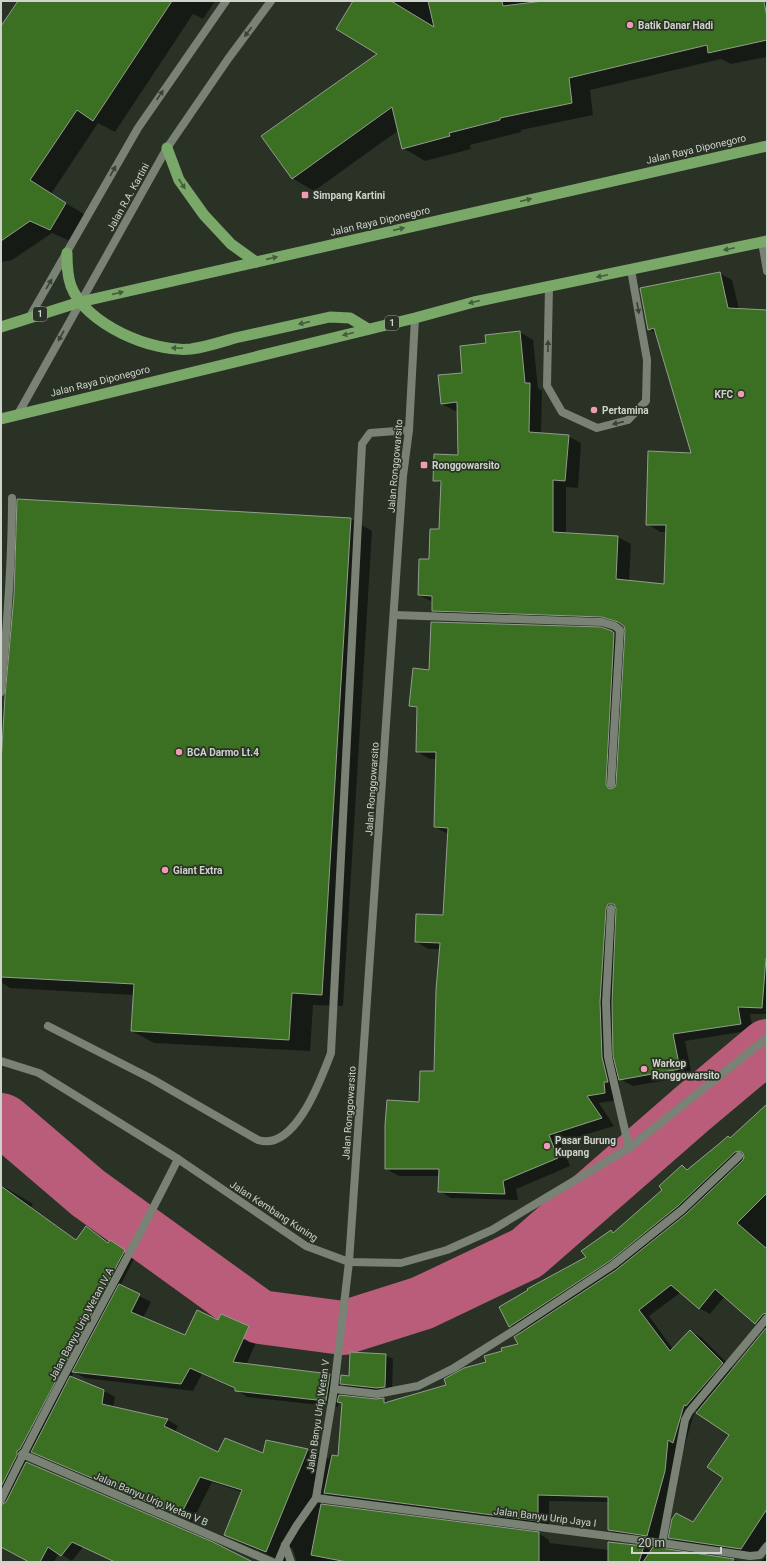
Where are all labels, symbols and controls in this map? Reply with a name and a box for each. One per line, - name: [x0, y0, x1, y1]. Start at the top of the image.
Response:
- marker: Batik Danar Hadi: [625, 20, 635, 30]
- place label: Batik Danar Hadi: [638, 20, 714, 31]
- one-way arrow: [244, 27, 252, 38]
- one-way arrow: [156, 90, 164, 101]
- street label: Jalan Raya Diponegoro: [645, 132, 747, 166]
- street label: Jalan R.A. Kartini: [105, 161, 151, 233]
- one-way arrow: [110, 165, 116, 177]
- one-way arrow: [178, 178, 186, 189]
- marker: Simpang Kartini: [300, 190, 310, 200]
- place label: Simpang Kartini: [313, 190, 385, 201]
- one-way arrow: [519, 197, 532, 203]
- street label: Jalan Raya Diponegoro: [329, 204, 431, 238]
- one-way arrow: [393, 226, 405, 232]
- one-way arrow: [723, 247, 735, 253]
- one-way arrow: [266, 254, 278, 260]
- one-way arrow: [595, 273, 608, 279]
- one-way arrow: [45, 278, 52, 290]
- one-way arrow: [112, 290, 124, 296]
- one-way arrow: [468, 299, 480, 305]
- one-way arrow: [635, 302, 641, 314]
- road number: 1: [33, 307, 47, 321]
- road number: 1: [385, 316, 399, 330]
- one-way arrow: [298, 320, 310, 326]
- one-way arrow: [58, 331, 65, 342]
- one-way arrow: [342, 331, 354, 337]
- one-way arrow: [544, 340, 551, 352]
- one-way arrow: [170, 345, 183, 351]
- street label: Jalan Raya Diponegoro: [49, 363, 151, 399]
- place label: KFC: [715, 389, 733, 400]
- marker: KFC: [736, 389, 746, 399]
- marker: Pertamina: [589, 405, 599, 415]
- place label: Pertamina: [602, 405, 649, 416]
- street label: Jalan Ronggowarsito: [385, 418, 405, 513]
- one-way arrow: [612, 420, 624, 426]
- marker: Ronggowarsito: [419, 460, 429, 470]
- place label: Ronggowarsito: [432, 460, 500, 471]
- street label: Jalan Ronggowarsito: [363, 741, 381, 836]
- marker: BCA Darmo Lt.4: [174, 747, 184, 757]
- place label: BCA Darmo Lt.4: [187, 747, 259, 758]
- marker: Giant Extra: [160, 865, 170, 875]
- place label: Giant Extra: [173, 865, 223, 876]
- place label: Warkop Ronggowarsito: [652, 1058, 720, 1081]
- marker: Warkop Ronggowarsito: [639, 1064, 649, 1074]
- street label: Jalan Ronggowarsito: [340, 1065, 358, 1160]
- place label: Pasar Burung Kupang: [555, 1135, 616, 1158]
- marker: Pasar Burung Kupang: [542, 1141, 552, 1151]
- street label: Jalan Kembang Kuning: [228, 1178, 320, 1244]
- street label: Jalan Banyu Urip Wetan IV A: [47, 1265, 116, 1382]
- street label: Jalan Banyu Urip Wetan V: [305, 1358, 331, 1473]
- street label: Jalan Banyu Urip Wetan V B: [92, 1470, 210, 1528]
- street label: Jalan Banyu Urip Jaya I: [493, 1505, 597, 1529]
- scale bar: [632, 1529, 721, 1555]
- text: 20 m: [638, 1536, 665, 1550]

